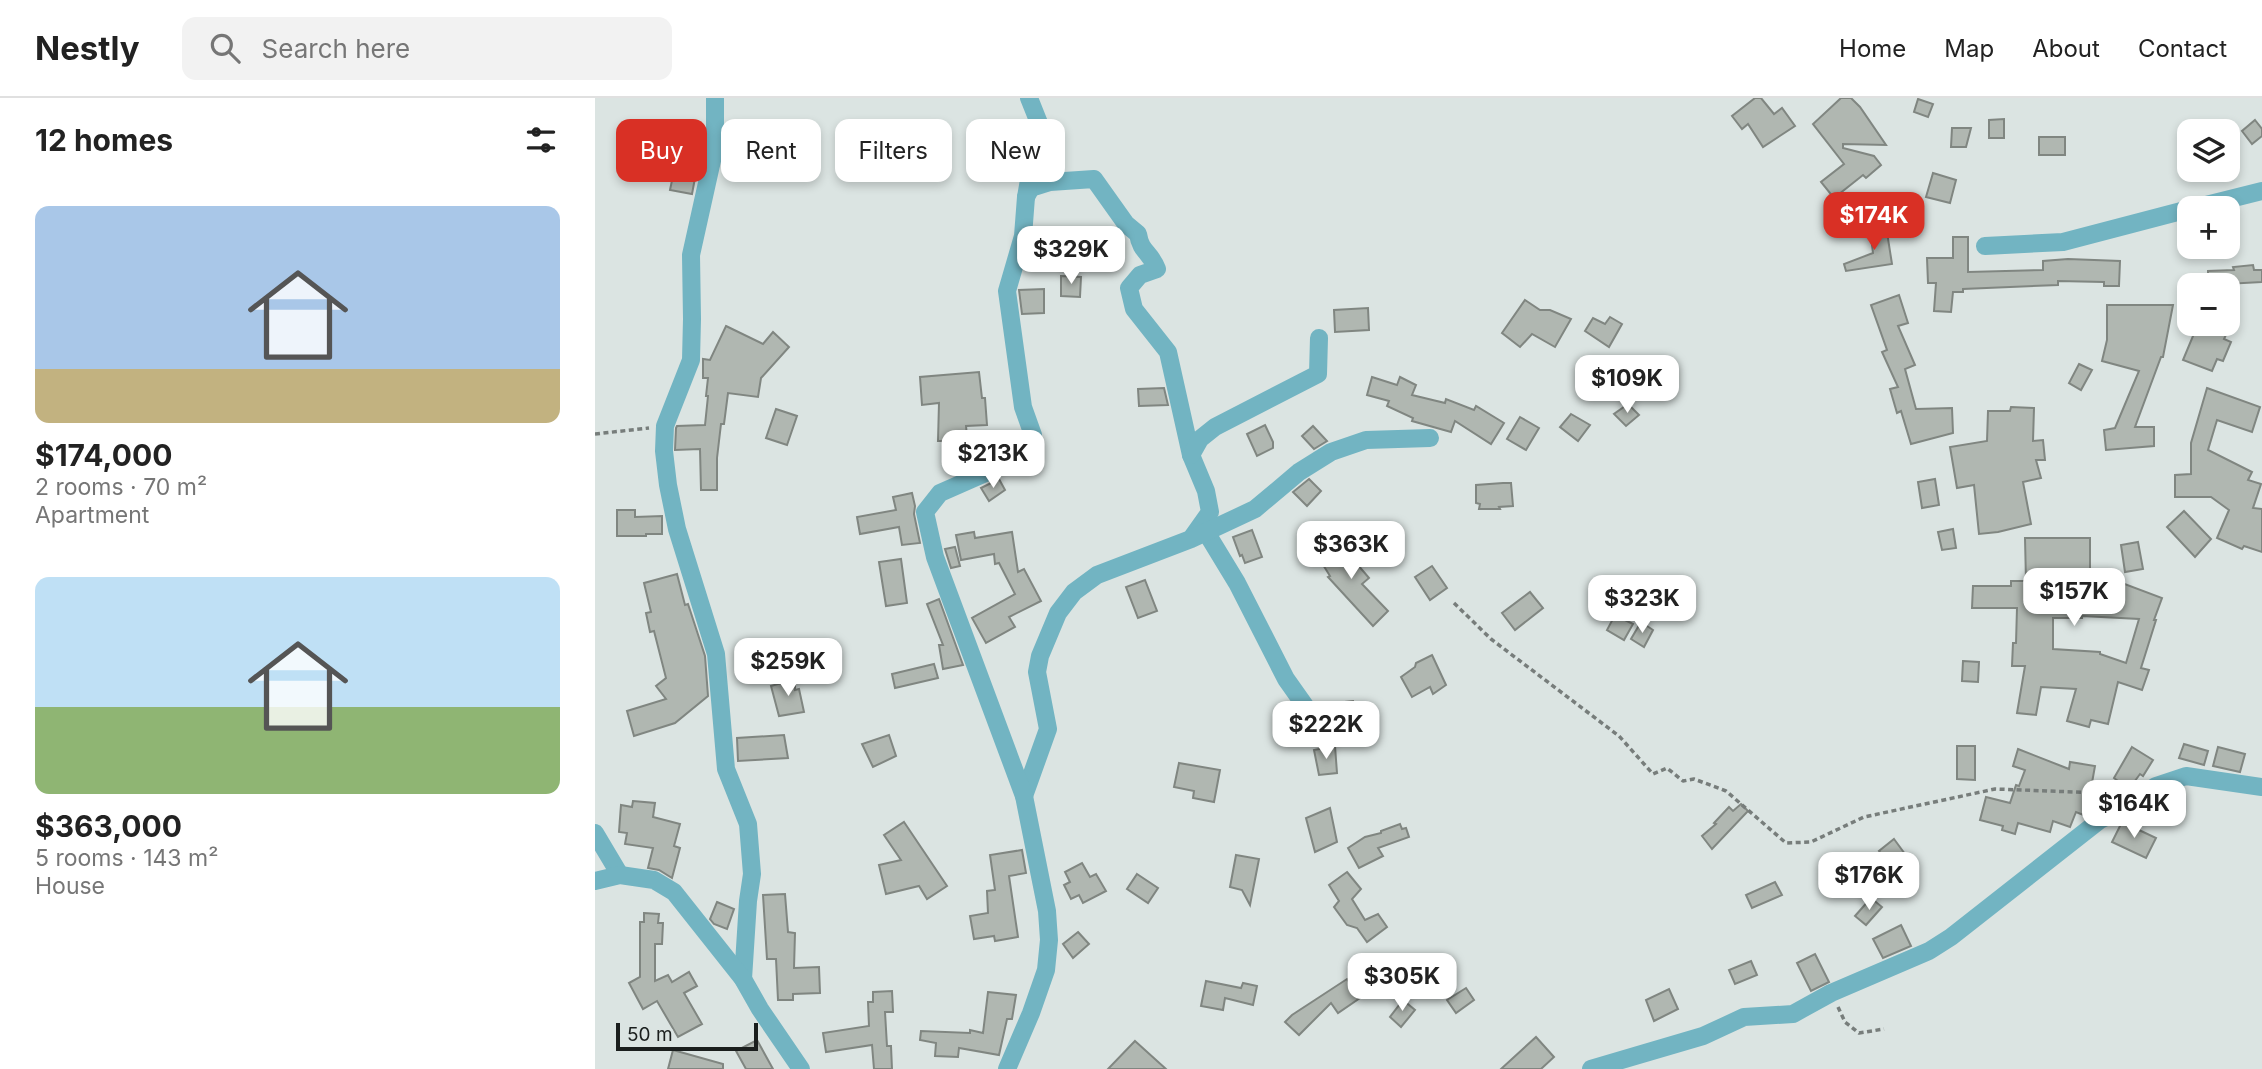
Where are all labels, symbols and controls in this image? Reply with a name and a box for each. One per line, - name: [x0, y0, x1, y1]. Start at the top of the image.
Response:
- search box: [182, 17, 672, 80]
- text: Nestly: [35, 28, 140, 68]
- icon: search: [206, 29, 244, 67]
- text: Search here: [262, 33, 410, 64]
- text: Home: [1839, 34, 1906, 63]
- text: Map: [1944, 34, 1994, 63]
- text: About: [2032, 34, 2100, 63]
- text: Contact: [2138, 34, 2227, 63]
- chip: Buy: [616, 119, 707, 182]
- chip: Rent: [721, 119, 821, 182]
- chip: Filters: [835, 119, 952, 182]
- chip: New: [966, 119, 1065, 182]
- map controls: [2177, 119, 2240, 336]
- button: layers: [2177, 119, 2240, 182]
- icon: filters: [522, 121, 560, 159]
- text: 12 homes: [35, 122, 173, 158]
- pin: $174K: [1825, 192, 1923, 252]
- button: +: [2177, 196, 2240, 259]
- text: $174K: [1839, 201, 1909, 229]
- pin: $329K: [1022, 226, 1120, 286]
- text: $329K: [1033, 235, 1109, 263]
- icon: home: [235, 252, 361, 378]
- button: −: [2177, 273, 2240, 336]
- pin: $109K: [1578, 356, 1676, 415]
- text: $109K: [1591, 364, 1663, 392]
- pin: $213K: [944, 430, 1042, 490]
- text: $174,000: [35, 437, 172, 473]
- text: $213K: [958, 439, 1028, 467]
- text: 2 rooms · 70 m²: [35, 473, 207, 501]
- text: Apartment: [35, 501, 149, 529]
- pin: $363K: [1302, 522, 1400, 581]
- text: $363K: [1313, 530, 1389, 558]
- pin: $157K: [2025, 568, 2123, 628]
- pin: $323K: [1593, 575, 1691, 635]
- text: $157K: [2039, 577, 2109, 605]
- text: $323K: [1604, 584, 1680, 612]
- icon: home: [235, 623, 361, 749]
- pin: $259K: [739, 638, 837, 698]
- text: $259K: [750, 647, 826, 675]
- pin: $222K: [1277, 702, 1375, 761]
- text: $222K: [1288, 710, 1364, 738]
- pin: $164K: [2085, 780, 2183, 840]
- text: $164K: [2098, 789, 2170, 817]
- text: $363,000: [35, 808, 182, 844]
- text: 5 rooms · 143 m²: [35, 844, 218, 872]
- pin: $176K: [1820, 852, 1918, 912]
- text: $176K: [1834, 861, 1904, 889]
- text: House: [35, 872, 105, 900]
- pin: $305K: [1353, 954, 1451, 1013]
- text: $305K: [1364, 962, 1440, 990]
- scale bar: [616, 1020, 758, 1052]
- text: 50 m: [627, 1023, 673, 1046]

